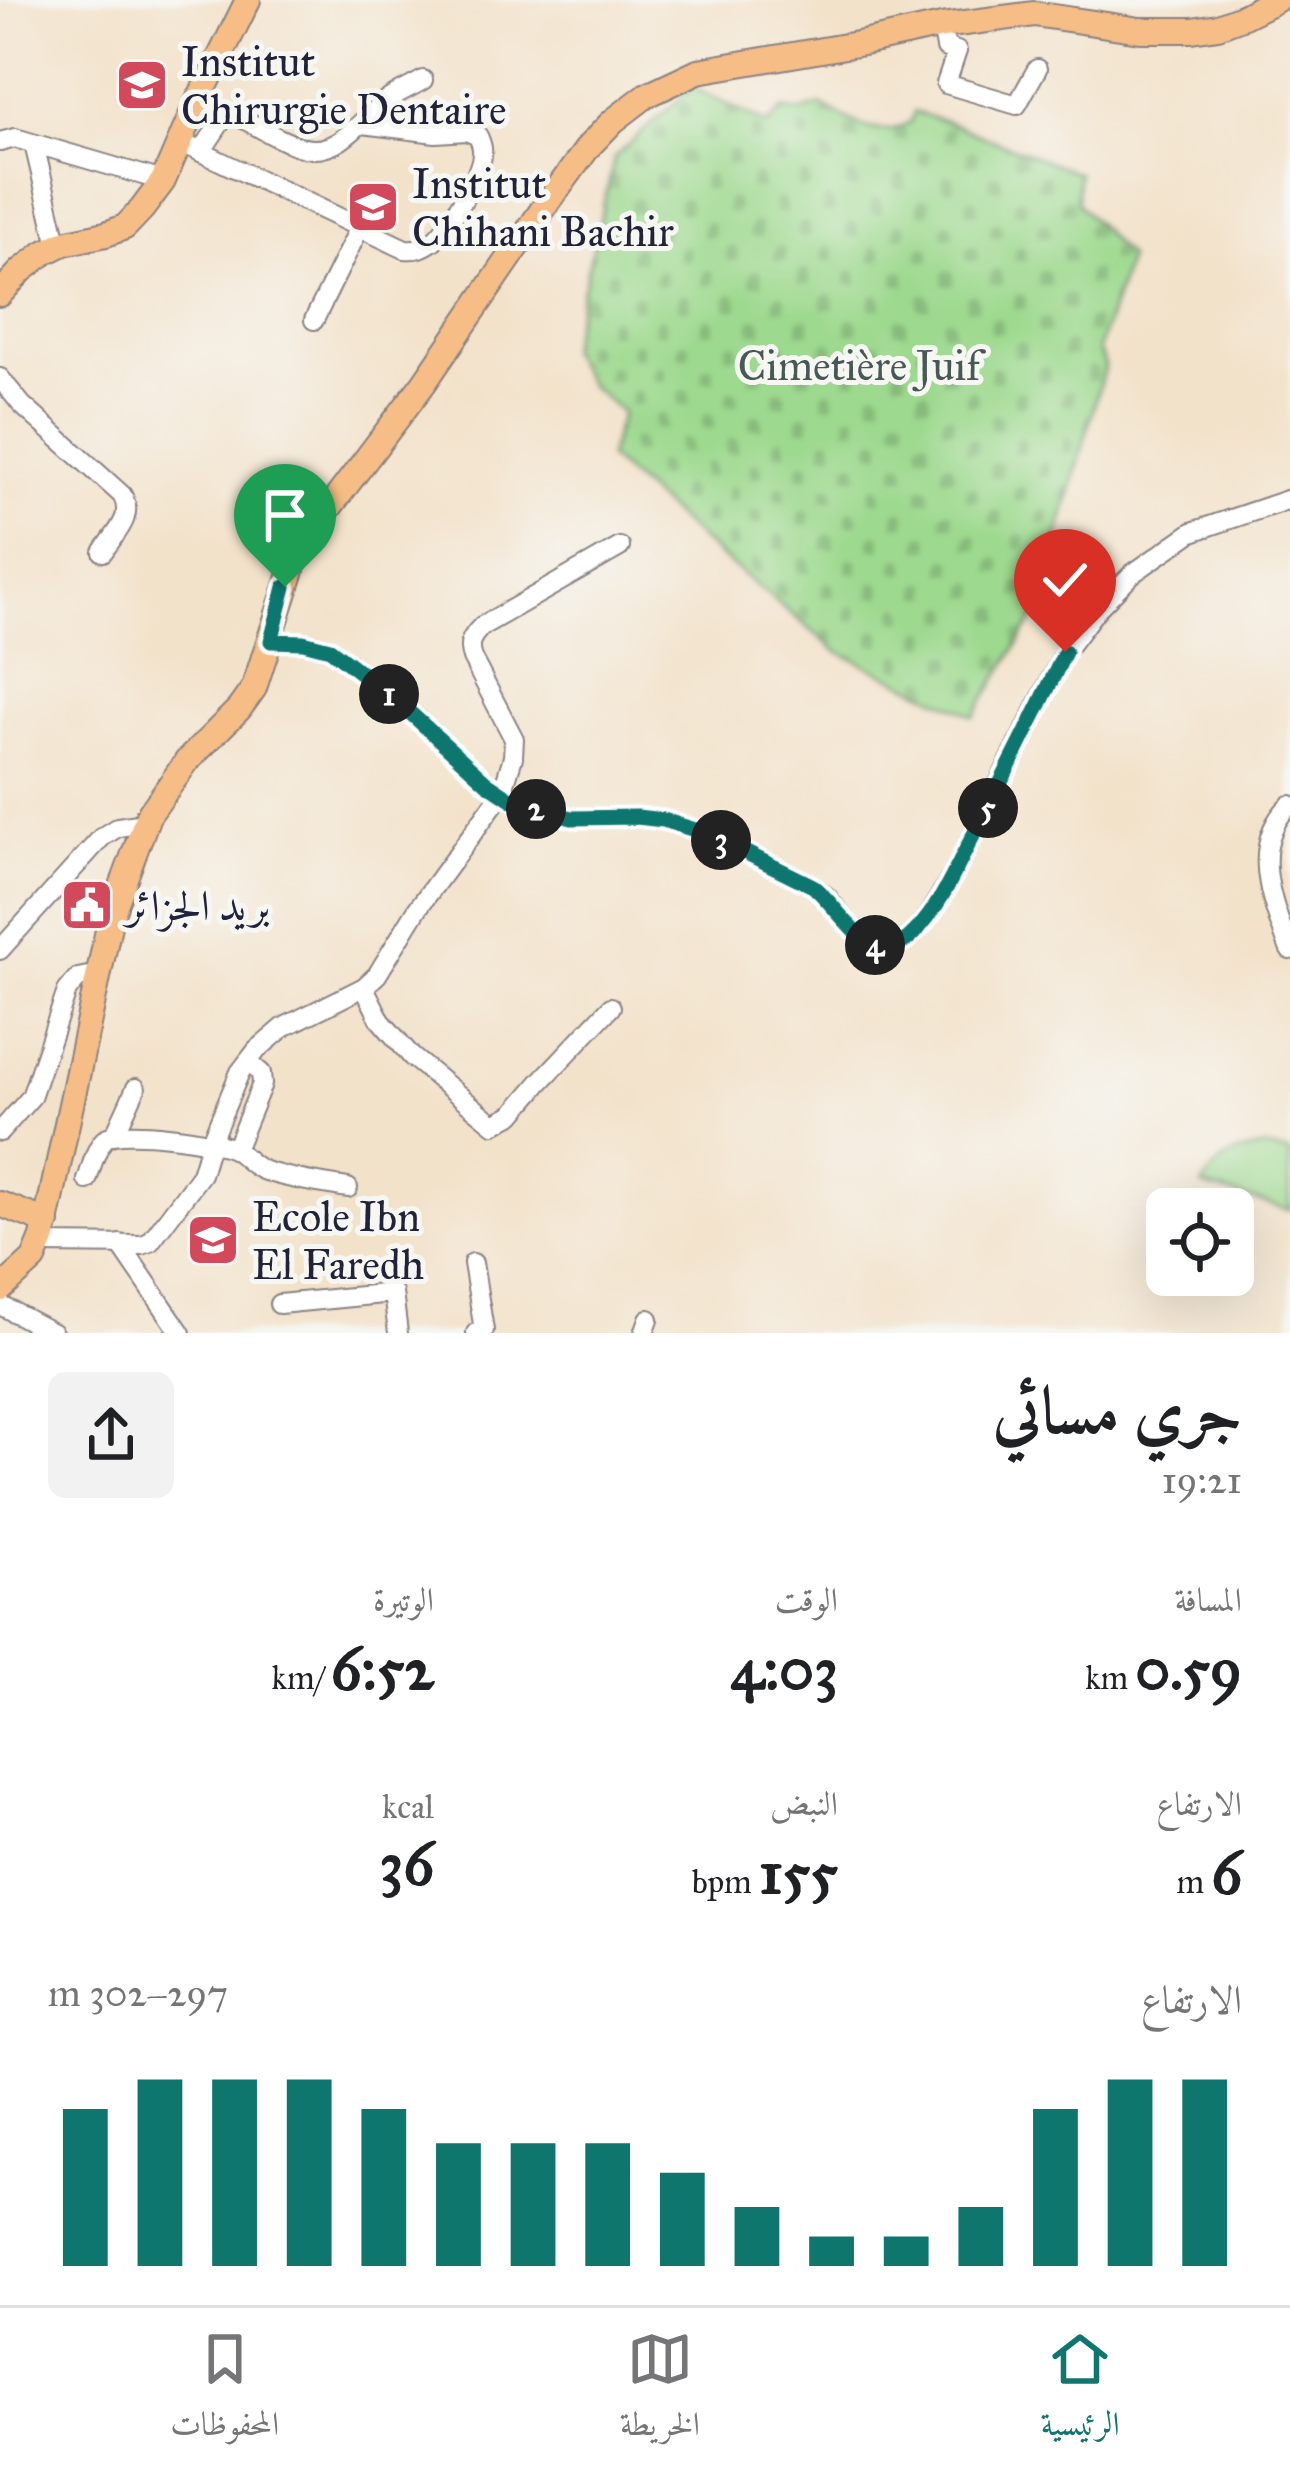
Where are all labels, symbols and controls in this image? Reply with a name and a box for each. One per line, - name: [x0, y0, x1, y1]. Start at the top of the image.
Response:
- place label: Institut Chirurgie Dentaire: [181, 36, 506, 136]
- school or university icon: Institut Chirurgie Dentaire: [114, 57, 170, 113]
- place label: Institut Chihani Bachir: [412, 158, 674, 258]
- school or university icon: Institut Chihani Bachir: [345, 179, 401, 235]
- park label: Cimetière Juif: [738, 340, 986, 392]
- pin: [234, 464, 336, 587]
- icon: arrive: [252, 482, 318, 548]
- pin: [1014, 529, 1116, 652]
- icon: check: [1032, 547, 1098, 613]
- pin: 1: [359, 664, 419, 724]
- text: 1: [382, 674, 396, 714]
- pin: 5: [958, 778, 1018, 838]
- pin: 2: [506, 779, 566, 839]
- text: 5: [980, 788, 996, 828]
- text: 2: [528, 789, 544, 829]
- pin: 3: [691, 810, 751, 870]
- text: 3: [714, 820, 728, 860]
- public building icon: بريد الجزائر: [59, 877, 115, 933]
- place label: بريد الجزائر: [122, 880, 270, 932]
- pin: 4: [845, 915, 905, 975]
- text: 4: [866, 925, 884, 965]
- map controls: [1146, 1188, 1254, 1296]
- button: locate: [1146, 1188, 1254, 1296]
- place label: Ecole Ibn El Faredh: [252, 1191, 424, 1291]
- school or university icon: Ecole Ibn El Faredh: [185, 1212, 241, 1268]
- text: جري مسائي: [993, 1370, 1242, 1451]
- button: share: [48, 1372, 174, 1498]
- text: 19:21: [1161, 1456, 1242, 1504]
- text: الوتيرة: [373, 1580, 434, 1620]
- text: الوقت: [775, 1580, 838, 1620]
- text: المسافة: [1175, 1580, 1242, 1620]
- text: 6:52: [331, 1632, 434, 1705]
- text: 4:03: [731, 1632, 838, 1705]
- text: 0.59: [1135, 1632, 1242, 1705]
- text: /km: [272, 1658, 331, 1698]
- text: km: [1085, 1658, 1135, 1698]
- text: النبض: [770, 1784, 838, 1824]
- text: الارتفاع: [1156, 1784, 1242, 1824]
- text: kcal: [382, 1787, 434, 1827]
- text: 36: [379, 1827, 434, 1900]
- text: 155: [759, 1836, 838, 1909]
- text: 6: [1211, 1836, 1242, 1909]
- text: bpm: [692, 1862, 759, 1902]
- text: m: [1176, 1862, 1211, 1902]
- text: 297–302 m: [48, 1969, 228, 2017]
- text: الارتفاع: [1141, 1976, 1242, 2024]
- tab: المحفوظات: [170, 2326, 279, 2456]
- tab: الخريطة: [620, 2326, 700, 2456]
- tab: الرئيسية: [1040, 2326, 1120, 2456]

